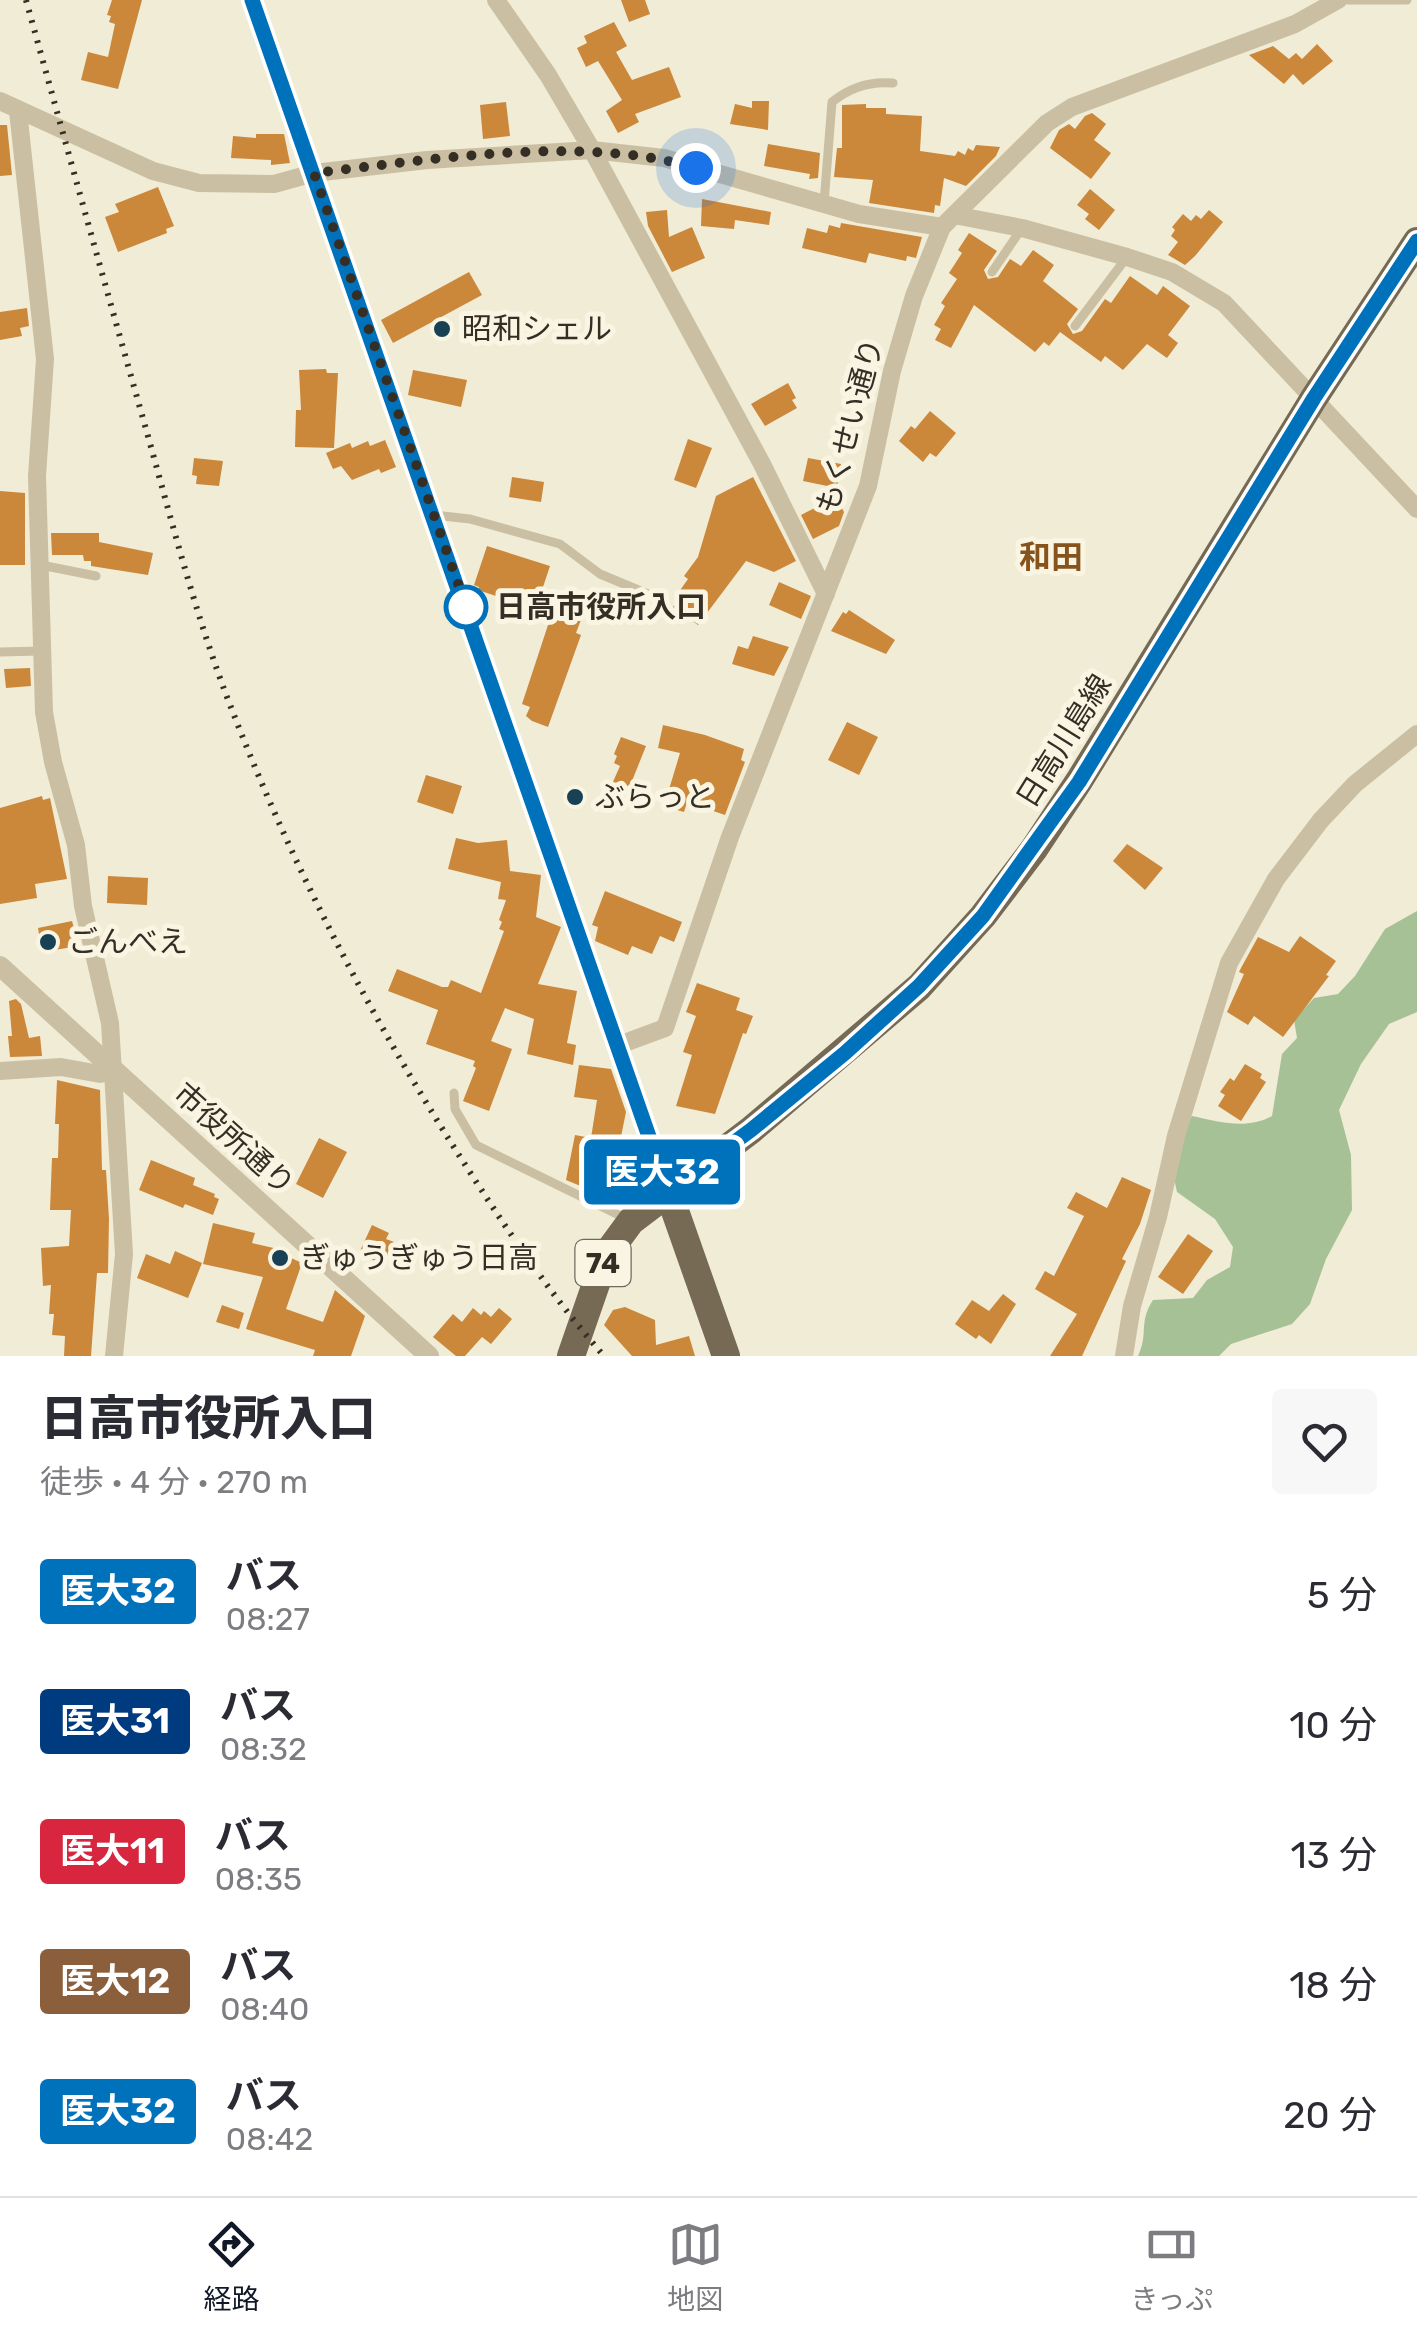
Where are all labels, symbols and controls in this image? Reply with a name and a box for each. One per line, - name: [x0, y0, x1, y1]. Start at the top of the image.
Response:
- your location: [671, 143, 721, 193]
- place label: 昭和シェル: [462, 311, 612, 347]
- marker: 昭和シェル: [431, 318, 453, 340]
- street label: もくせい通り: [809, 334, 891, 518]
- district label: 和田: [1019, 538, 1083, 576]
- marker: 日高市役所入口: [445, 586, 487, 628]
- place label: 日高市役所入口: [496, 589, 706, 625]
- street label: 日高川島線: [1009, 668, 1119, 814]
- place label: ぶらっと: [595, 779, 715, 815]
- marker: ぶらっと: [564, 786, 586, 808]
- place label: ごんべえ: [68, 924, 188, 960]
- marker: ごんべえ: [37, 931, 59, 953]
- street label: 市役所通り: [166, 1075, 302, 1203]
- line badge: 医大32: [592, 1140, 732, 1204]
- text: 医大32: [604, 1151, 720, 1193]
- place label: ぎゅうぎゅう日高: [300, 1240, 538, 1276]
- road number: 74: [576, 1240, 630, 1286]
- marker: ぎゅうぎゅう日高: [269, 1247, 291, 1269]
- button: heart: [1272, 1389, 1377, 1494]
- text: 日高市役所入口: [40, 1390, 376, 1447]
- text: 徒歩 · 4 分 · 270 m: [40, 1463, 308, 1501]
- text: バス: [226, 1553, 302, 1599]
- text: 医大32: [60, 1570, 176, 1612]
- text: 5 分: [1307, 1572, 1377, 1618]
- text: 08:27: [226, 1600, 310, 1638]
- text: バス: [220, 1683, 296, 1729]
- text: 医大31: [60, 1700, 170, 1742]
- text: 10 分: [1289, 1702, 1377, 1748]
- text: 08:32: [220, 1730, 307, 1768]
- text: バス: [215, 1813, 291, 1859]
- text: 医大11: [60, 1830, 165, 1872]
- text: 13 分: [1291, 1832, 1377, 1878]
- text: 08:35: [215, 1860, 302, 1898]
- text: バス: [220, 1943, 296, 1989]
- text: 医大12: [60, 1960, 170, 2002]
- text: 18 分: [1289, 1962, 1377, 2008]
- text: 08:40: [220, 1990, 309, 2028]
- text: バス: [226, 2073, 302, 2119]
- text: 医大32: [60, 2090, 176, 2132]
- text: 20 分: [1283, 2092, 1377, 2138]
- text: 08:42: [226, 2120, 313, 2158]
- tab: 経路: [204, 2217, 260, 2317]
- tab: 地図: [667, 2217, 723, 2317]
- tab: きっぷ: [1130, 2217, 1213, 2317]

